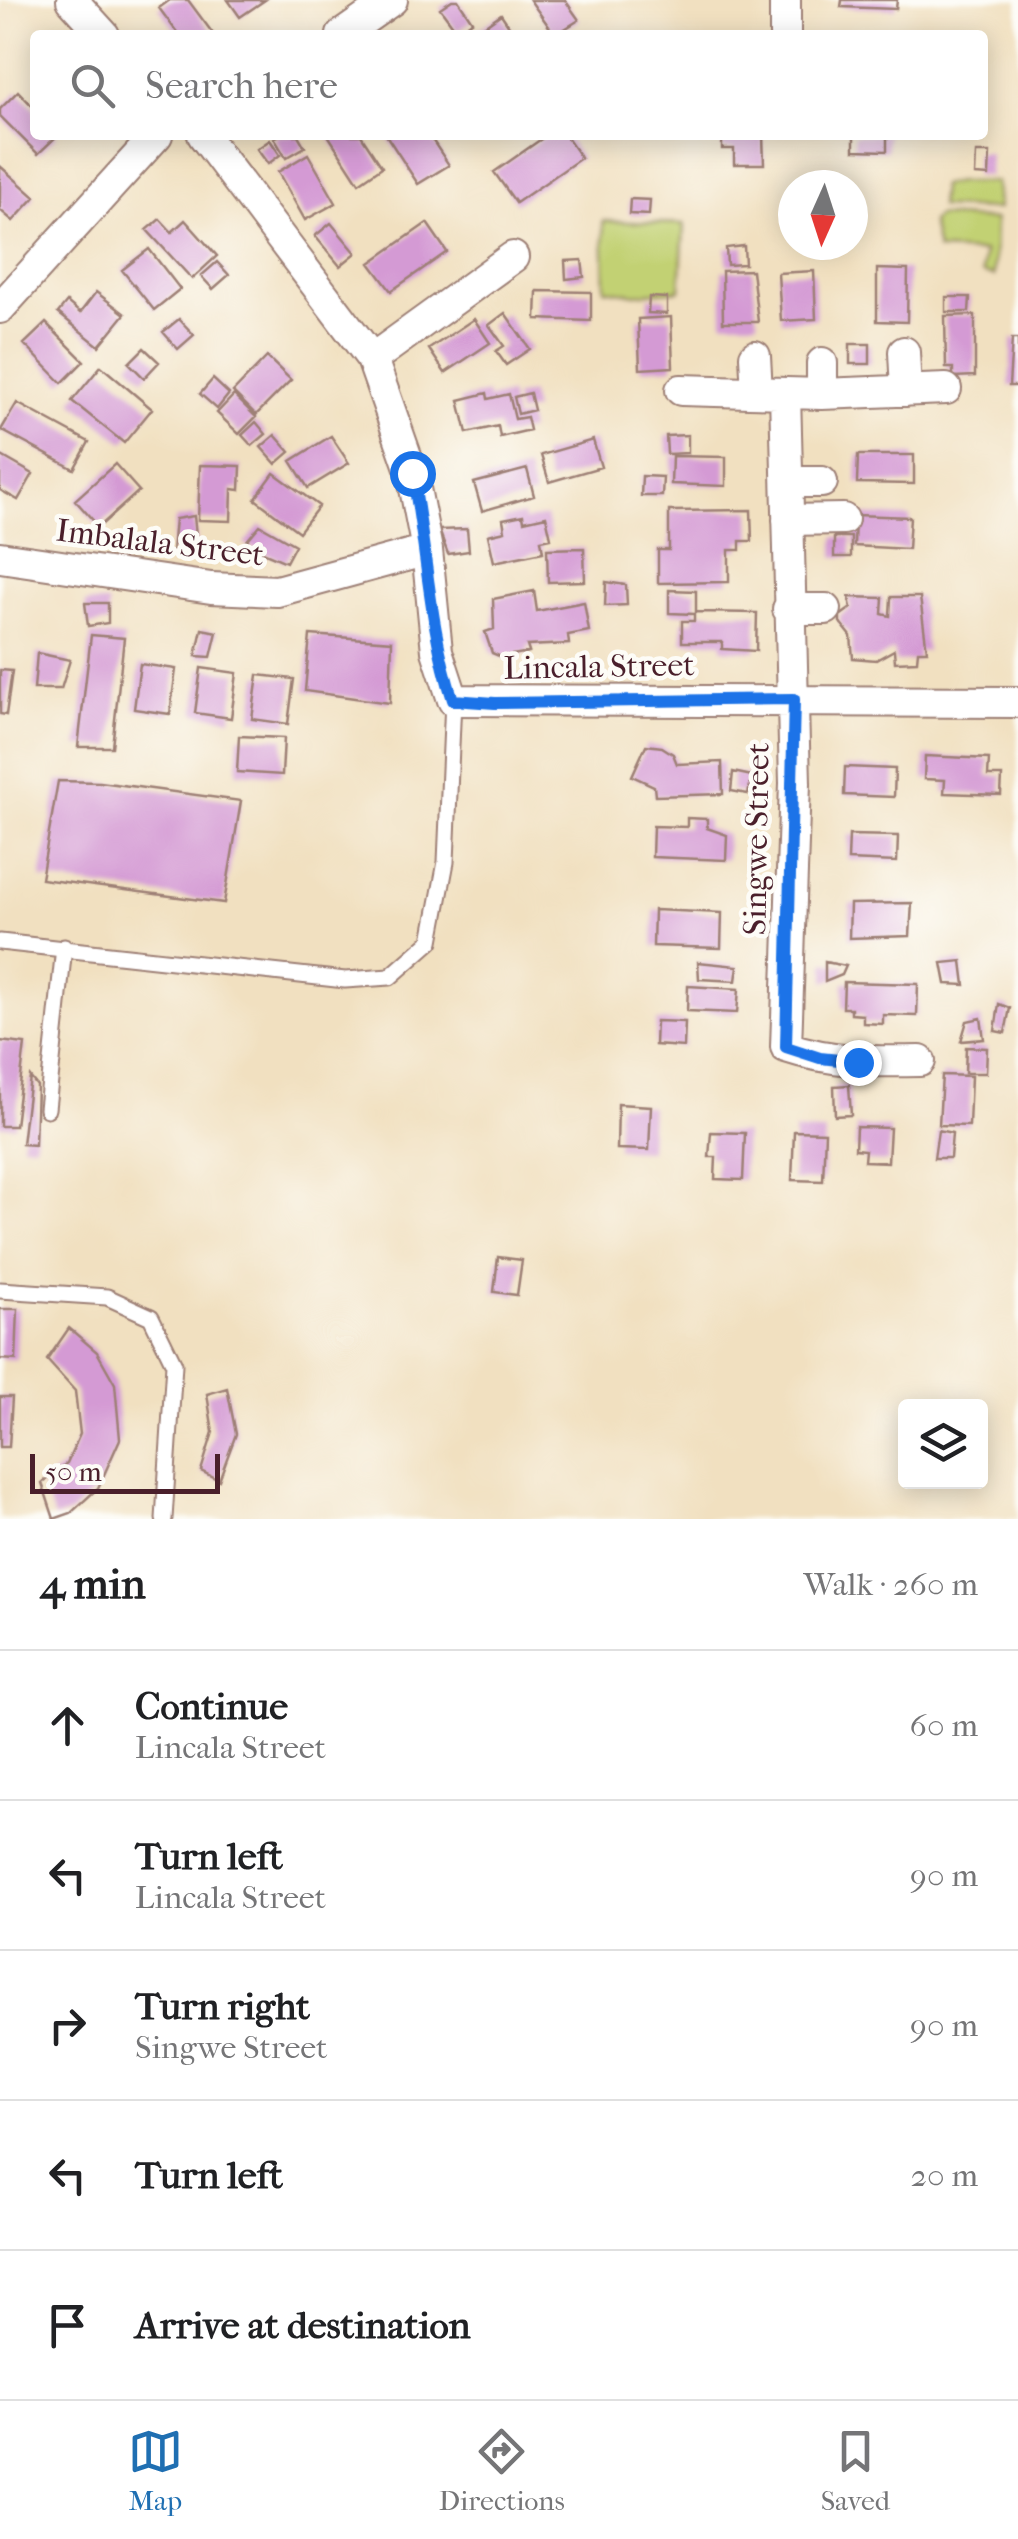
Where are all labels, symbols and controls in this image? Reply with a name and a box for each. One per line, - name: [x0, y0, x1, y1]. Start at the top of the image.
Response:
- search box: [30, 30, 988, 140]
- icon: search: [65, 58, 120, 113]
- text: Search here: [145, 63, 338, 108]
- north arrow: [778, 170, 868, 260]
- route start: [390, 451, 436, 497]
- street label: Imbalala Street: [54, 511, 267, 574]
- street label: Lincala Street: [503, 646, 695, 687]
- street label: Singwe Street: [736, 742, 777, 936]
- route end: [836, 1040, 882, 1086]
- map controls: [898, 1399, 988, 1489]
- button: layers: [898, 1399, 988, 1489]
- scale bar: [30, 1449, 220, 1494]
- text: 50 m: [45, 1455, 102, 1488]
- text: 4 min: [40, 1560, 146, 1609]
- text: Walk · 260 m: [804, 1566, 978, 1603]
- text: Continue: [135, 1684, 288, 1729]
- icon: ahead: [40, 1698, 95, 1753]
- text: 60 m: [910, 1707, 978, 1744]
- text: Lincala Street: [135, 1729, 326, 1766]
- text: Turn left: [135, 1834, 283, 1879]
- icon: left: [40, 1848, 95, 1903]
- text: 90 m: [910, 1857, 978, 1894]
- text: Lincala Street: [135, 1879, 326, 1916]
- text: Turn right: [135, 1984, 310, 2029]
- icon: right: [40, 1998, 95, 2053]
- text: 90 m: [910, 2007, 978, 2044]
- text: Singwe Street: [135, 2029, 328, 2066]
- icon: left: [40, 2148, 95, 2203]
- text: Turn left: [135, 2153, 283, 2198]
- text: 20 m: [910, 2157, 978, 2194]
- icon: arrive: [40, 2298, 95, 2353]
- text: Arrive at destination: [135, 2303, 471, 2348]
- tab: Map: [128, 2424, 183, 2517]
- tab: Directions: [439, 2424, 565, 2517]
- tab: Saved: [821, 2424, 890, 2517]

